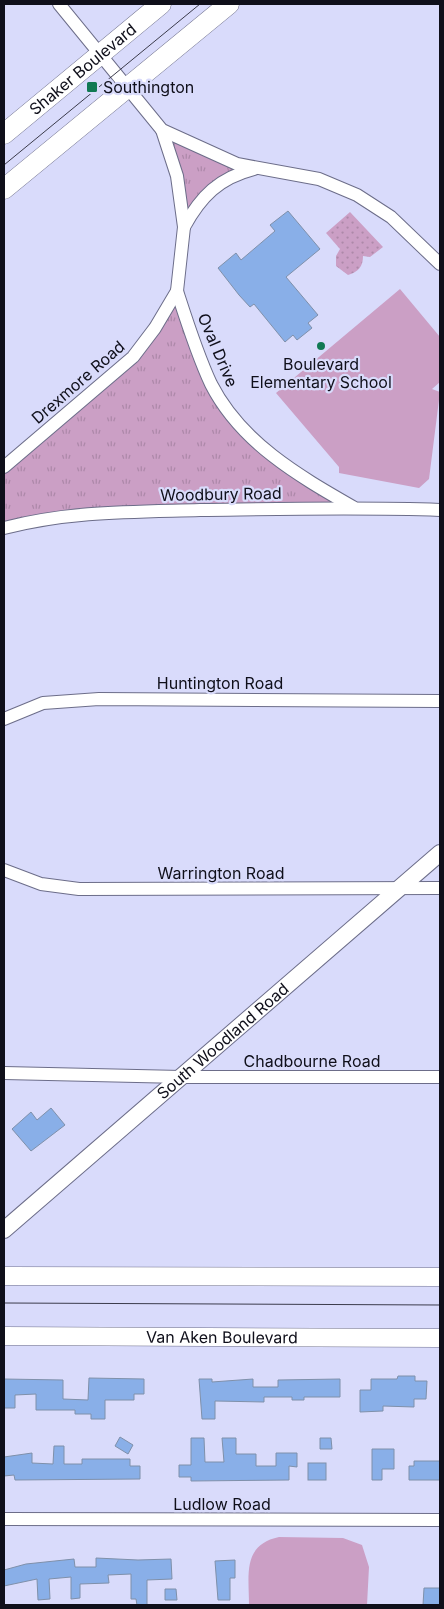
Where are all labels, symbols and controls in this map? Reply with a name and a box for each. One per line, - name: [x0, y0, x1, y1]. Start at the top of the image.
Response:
- street label: Shaker Boulevard: [25, 19, 140, 119]
- place label: Southington: [103, 77, 194, 97]
- marker: Southington: [85, 80, 99, 94]
- street label: Oval Drive: [194, 310, 242, 390]
- street label: Drexmore Road: [27, 336, 129, 428]
- marker: Boulevard Elementary School: [315, 340, 327, 352]
- place label: Boulevard Elementary School: [250, 354, 392, 392]
- street label: Woodbury Road: [160, 483, 282, 505]
- street label: Huntington Road: [157, 673, 283, 693]
- street label: Warrington Road: [158, 863, 284, 883]
- street label: South Woodland Road: [153, 979, 293, 1103]
- street label: Chadbourne Road: [244, 1051, 380, 1071]
- street label: Van Aken Boulevard: [146, 1327, 298, 1347]
- street label: Ludlow Road: [173, 1494, 271, 1514]

